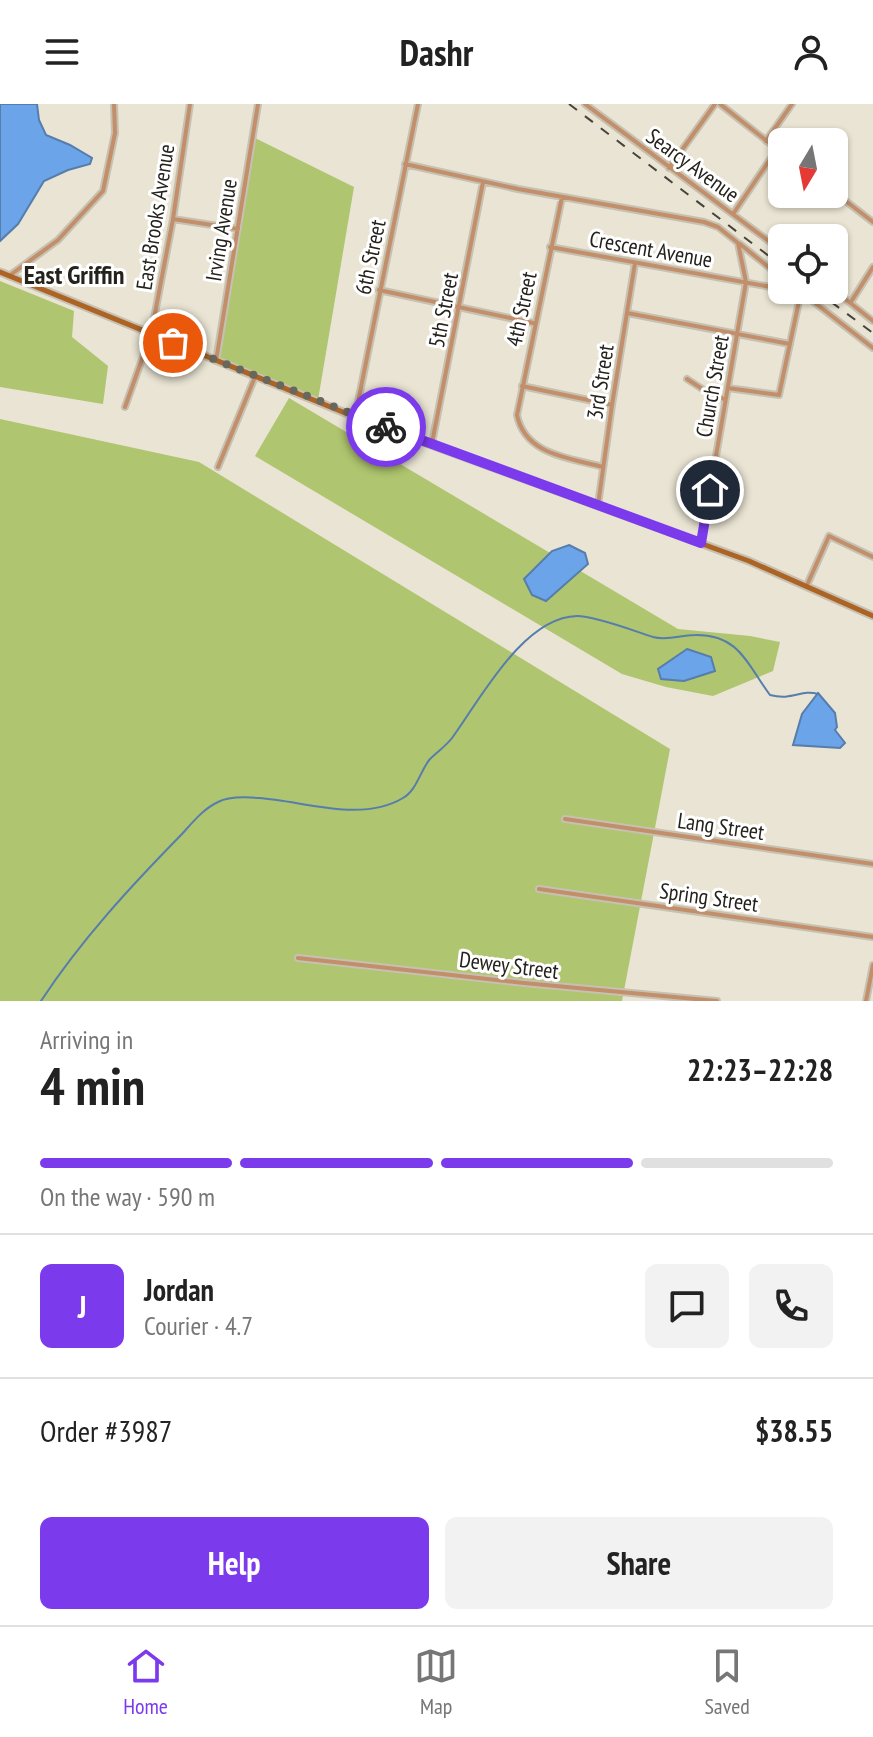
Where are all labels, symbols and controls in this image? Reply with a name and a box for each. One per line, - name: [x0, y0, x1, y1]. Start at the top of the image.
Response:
- text: Dashr: [400, 29, 473, 76]
- icon: menu: [40, 30, 84, 74]
- icon: person: [789, 30, 833, 74]
- street label: Searcy Avenue: [641, 122, 745, 208]
- north arrow: [768, 128, 848, 208]
- map controls: [768, 128, 848, 304]
- street label: East Brooks Avenue: [130, 142, 180, 292]
- street label: Irving Avenue: [199, 177, 243, 283]
- street label: 6th Street: [348, 217, 392, 297]
- street label: Crescent Avenue: [587, 224, 715, 274]
- button: locate: [768, 224, 848, 304]
- district label: East Griffin: [24, 258, 124, 291]
- street label: 4th Street: [499, 269, 543, 349]
- street label: 5th Street: [422, 270, 464, 350]
- pin: [139, 309, 207, 377]
- icon: bag: [151, 321, 195, 365]
- street label: Church Street: [689, 333, 735, 439]
- street label: 3rd Street: [580, 342, 620, 422]
- courier: [346, 387, 426, 467]
- icon: bike: [364, 405, 408, 449]
- pin: [676, 456, 744, 524]
- icon: home: [688, 468, 732, 512]
- street label: Lang Street: [676, 806, 766, 846]
- street label: Spring Street: [658, 876, 760, 918]
- street label: Dewey Street: [458, 945, 560, 985]
- text: Arriving in: [40, 1023, 133, 1056]
- text: 22:23–22:28: [687, 1050, 833, 1089]
- text: 4 min: [40, 1052, 145, 1119]
- text: On the way · 590 m: [40, 1180, 215, 1213]
- button: chat: [645, 1264, 729, 1348]
- button: phone: [749, 1264, 833, 1348]
- text: Jordan: [144, 1270, 214, 1309]
- text: J: [78, 1287, 86, 1326]
- text: Courier · 4.7: [144, 1309, 253, 1342]
- text: Order #3987: [40, 1411, 172, 1450]
- text: $38.55: [755, 1411, 833, 1450]
- button: Help: [40, 1517, 429, 1609]
- button: Share: [445, 1517, 833, 1609]
- tab: Home: [123, 1644, 168, 1720]
- tab: Map: [414, 1644, 458, 1720]
- tab: Saved: [704, 1644, 750, 1720]

